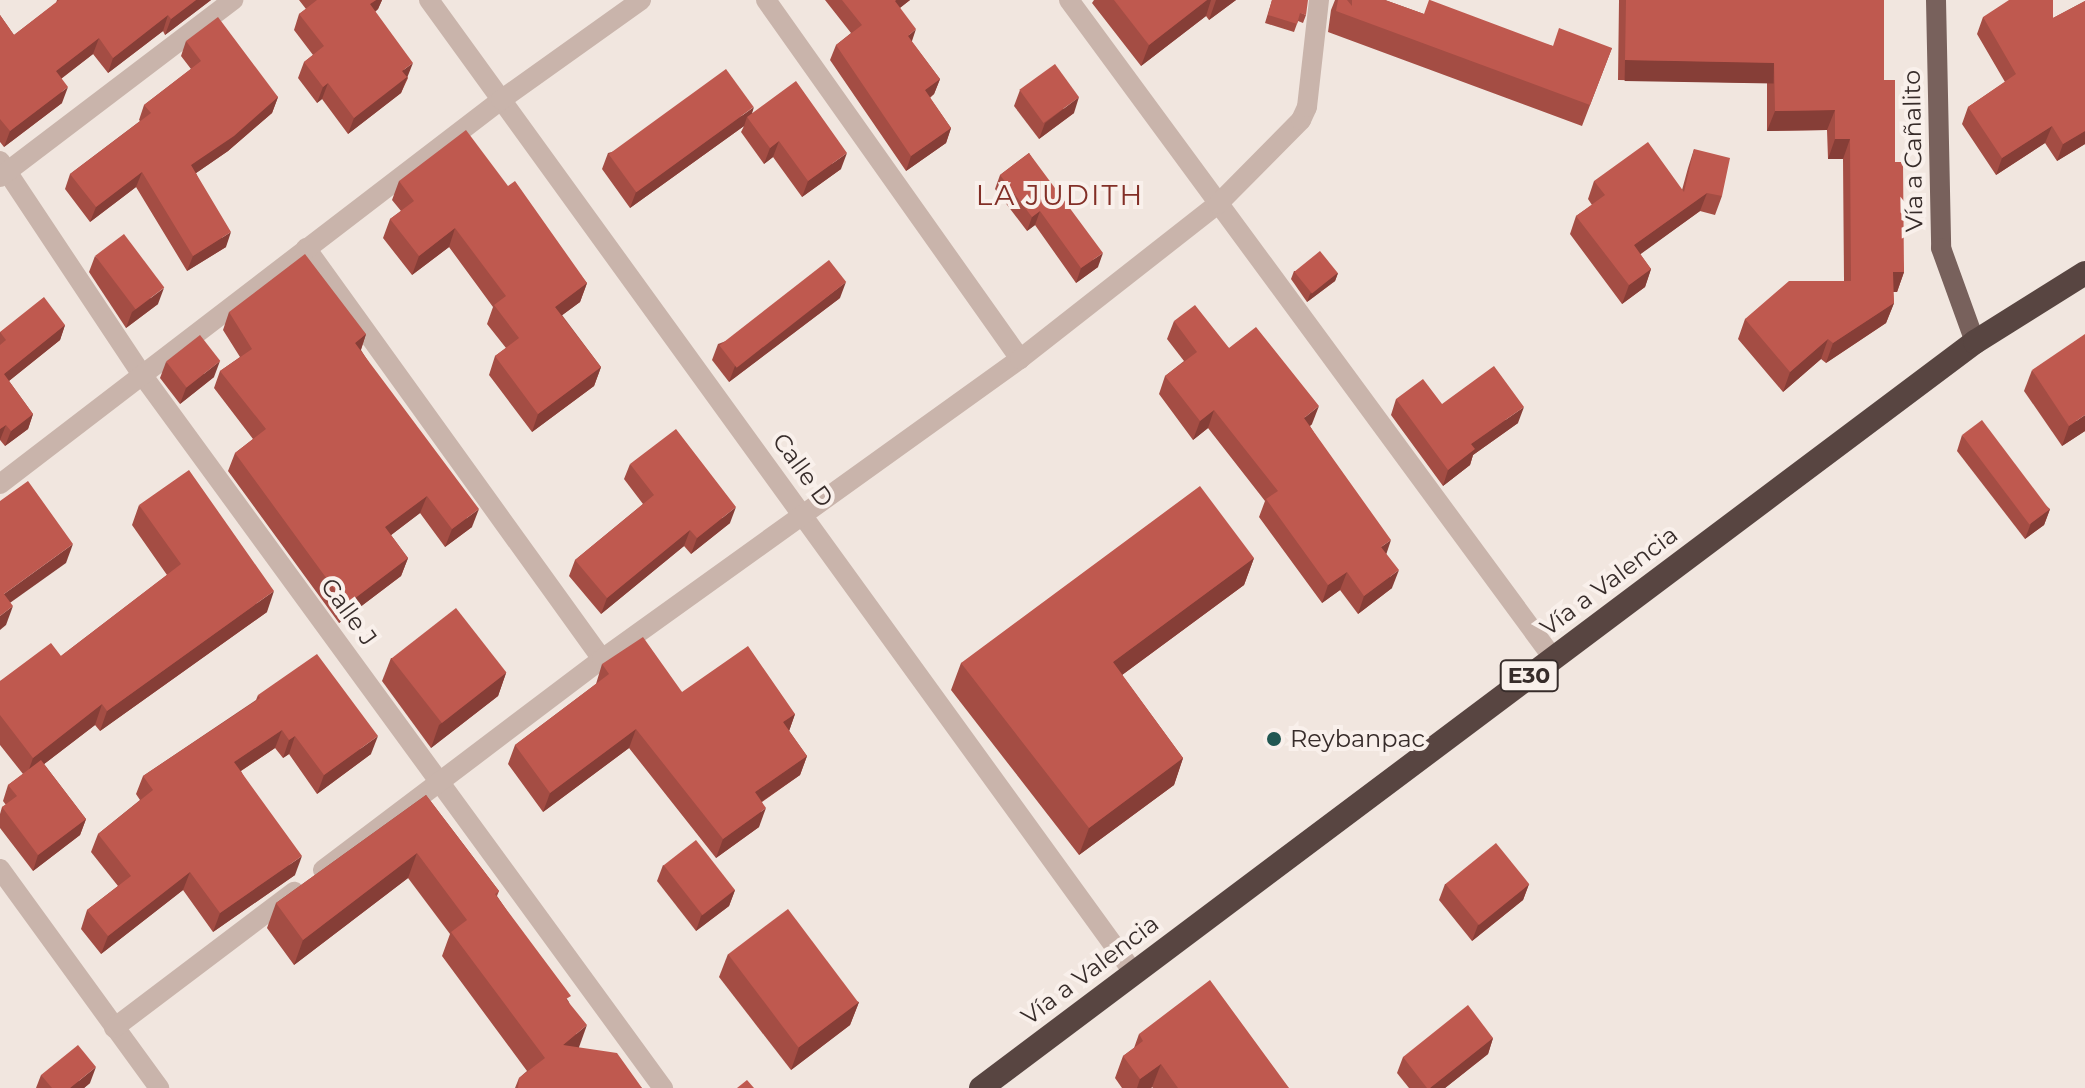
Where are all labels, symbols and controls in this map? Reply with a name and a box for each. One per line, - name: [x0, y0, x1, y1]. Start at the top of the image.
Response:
- street label: Vía a Cañalito: [1897, 70, 1929, 232]
- district label: LA JUDITH: [976, 178, 1144, 212]
- street label: Calle D: [767, 427, 839, 513]
- street label: Vía a Valencia: [1535, 520, 1683, 642]
- street label: Calle J: [315, 573, 383, 651]
- road number: E30: [1499, 658, 1559, 694]
- place label: Reybanpac: [1290, 725, 1425, 753]
- marker: Reybanpac: [1265, 730, 1283, 748]
- street label: Vía a Valencia: [1016, 909, 1164, 1031]

